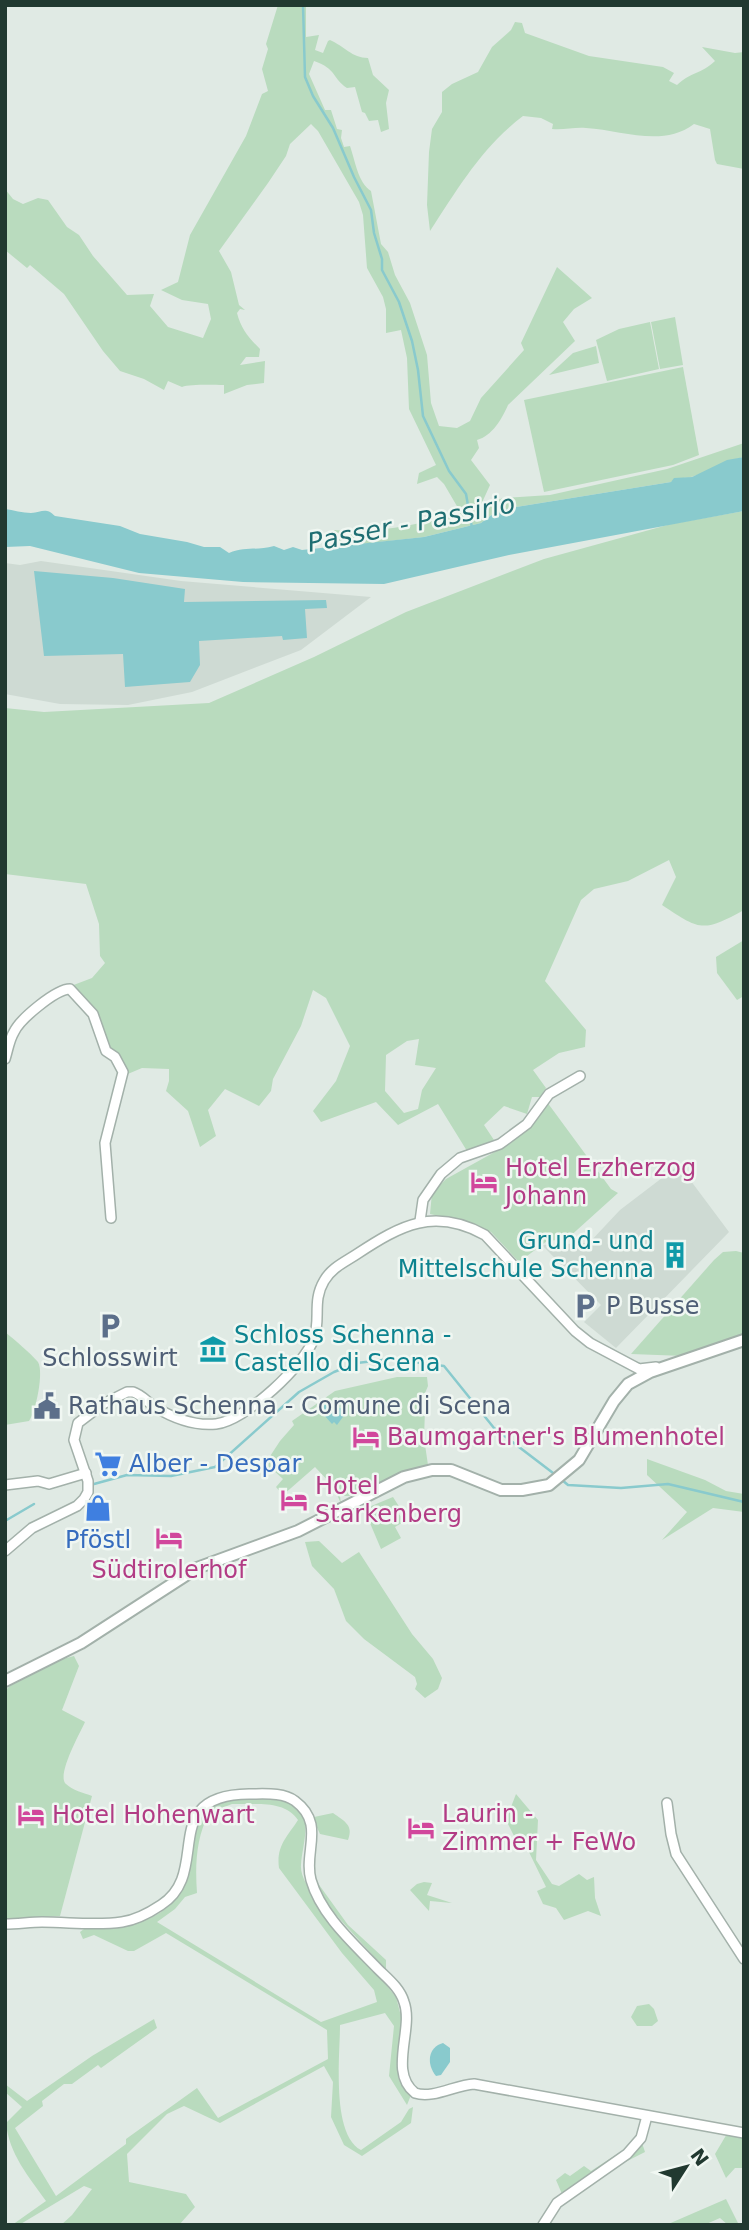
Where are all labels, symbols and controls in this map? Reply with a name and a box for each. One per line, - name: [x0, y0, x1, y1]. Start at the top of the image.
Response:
- water label: Passer - Passirio: [305, 488, 517, 558]
- place label: Hotel Erzherzog Johann: [503, 1154, 696, 1210]
- hotel icon: Hotel Erzherzog Johann: [469, 1167, 499, 1197]
- place label: Grund- und Mittelschule Schenna: [398, 1227, 654, 1283]
- building icon: Grund- und Mittelschule Schenna: [660, 1240, 690, 1270]
- parking icon: P Busse: [570, 1291, 600, 1321]
- place label: P Busse: [606, 1292, 700, 1320]
- parking icon: Schlosswirt: [95, 1311, 125, 1341]
- place label: Schloss Schenna - Castello di Scena: [234, 1321, 451, 1377]
- museum icon: Schloss Schenna - Castello di Scena: [198, 1334, 228, 1364]
- place label: Schlosswirt: [42, 1344, 178, 1372]
- public building icon: Rathaus Schenna - Comune di Scena: [32, 1391, 62, 1421]
- place label: Rathaus Schenna - Comune di Scena: [68, 1392, 511, 1420]
- hotel icon: Baumgartner's Blumenhotel: [351, 1422, 381, 1452]
- place label: Baumgartner's Blumenhotel: [387, 1423, 725, 1451]
- supermarket icon: Alber - Despar: [93, 1449, 123, 1479]
- place label: Alber - Despar: [129, 1450, 302, 1478]
- place label: Hotel Starkenberg: [315, 1472, 462, 1528]
- hotel icon: Hotel Starkenberg: [279, 1485, 309, 1515]
- shop icon: Pföstl: [83, 1493, 113, 1523]
- hotel icon: Südtirolerhof: [154, 1523, 184, 1553]
- place label: Pföstl: [65, 1526, 131, 1554]
- place label: Südtirolerhof: [91, 1556, 247, 1584]
- hotel icon: Hotel Hohenwart: [16, 1800, 46, 1830]
- place label: Laurin - Zimmer + FeWo: [442, 1800, 636, 1856]
- place label: Hotel Hohenwart: [52, 1801, 255, 1829]
- hotel icon: Laurin - Zimmer + FeWo: [406, 1813, 436, 1843]
- north arrow: [651, 2132, 721, 2202]
- text: N: [686, 2144, 713, 2170]

